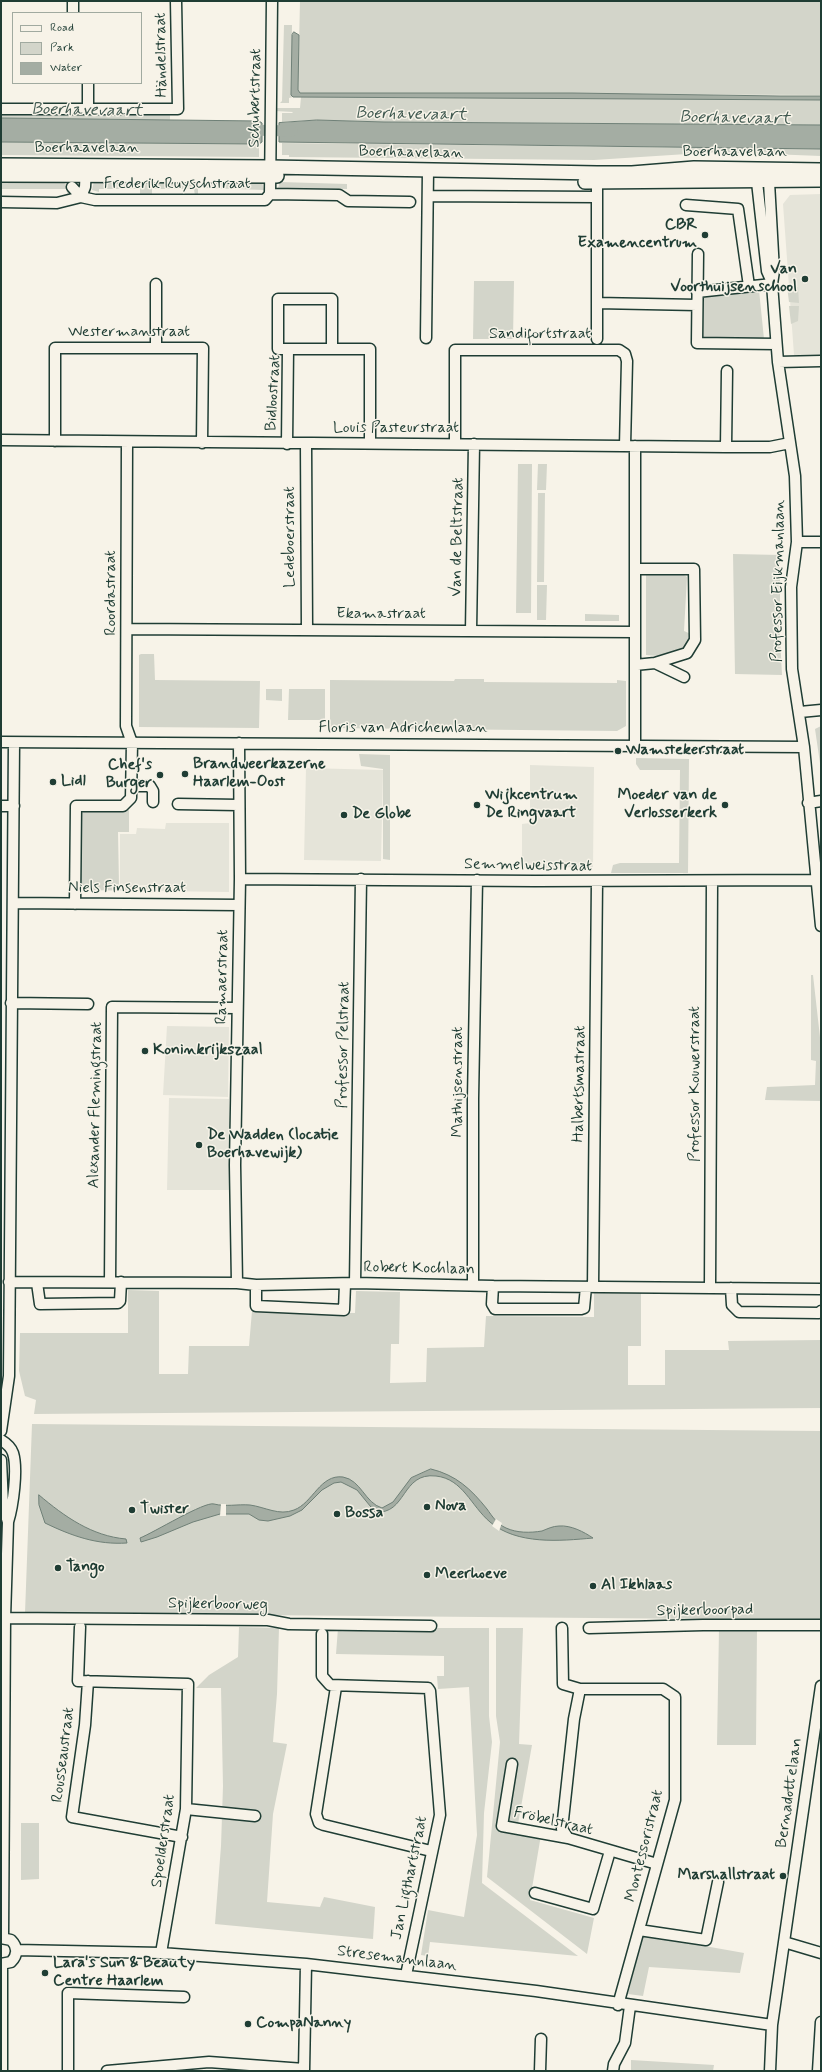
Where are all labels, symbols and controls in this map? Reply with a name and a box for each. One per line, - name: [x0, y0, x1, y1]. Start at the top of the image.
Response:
- legend: [12, 12, 142, 84]
- street label: Händelstraat: [152, 12, 172, 98]
- text: Road: [50, 20, 74, 36]
- text: Park: [50, 40, 74, 56]
- street label: Schubertstraat: [246, 48, 266, 148]
- text: Water: [50, 60, 82, 76]
- water label: Boerhavevaart: [31, 100, 143, 122]
- water label: Boerhavevaart: [355, 104, 467, 126]
- water label: Boerhavevaart: [679, 108, 791, 130]
- street label: Boerhaavelaan: [35, 139, 139, 159]
- street label: Boerhaavelaan: [358, 142, 464, 164]
- street label: Boerhaavelaan: [683, 143, 787, 163]
- street label: Frederik Ruyschstraat: [104, 175, 250, 195]
- place label: CBR Examencentrum: [578, 216, 697, 254]
- marker: CBR Examencentrum: [700, 230, 710, 240]
- place label: Van Voorthuijsenschool: [671, 260, 797, 298]
- marker: Van Voorthuijsenschool: [800, 274, 810, 284]
- street label: Westermanstraat: [68, 323, 190, 343]
- street label: Sandifortstraat: [489, 325, 591, 345]
- street label: Bidloostraat: [262, 354, 286, 432]
- street label: Louis Pasteurstraat: [333, 419, 459, 439]
- street label: Van de Beltstraat: [447, 477, 469, 597]
- street label: Ledeboerstraat: [281, 486, 301, 588]
- street label: Professor Eijkmanlaan: [768, 500, 790, 662]
- street label: Roordastraat: [102, 550, 122, 636]
- street label: Ekamastraat: [336, 605, 426, 625]
- street label: Floris van Adrichemlaan: [319, 719, 487, 739]
- place label: Wamstekerstraat: [626, 741, 744, 761]
- marker: Wamstekerstraat: [613, 746, 623, 756]
- place label: Brandweerkazerne Haarlem-Oost: [193, 755, 325, 793]
- place label: Chef's Burger: [106, 756, 152, 794]
- marker: Brandweerkazerne Haarlem-Oost: [180, 769, 190, 779]
- marker: Chef's Burger: [155, 770, 165, 780]
- place label: Lidl: [61, 772, 86, 792]
- marker: Lidl: [48, 777, 58, 787]
- place label: Wijkcentrum De Ringvaart: [485, 786, 578, 824]
- place label: Moeder van de Verlosserkerk: [617, 786, 717, 824]
- marker: Wijkcentrum De Ringvaart: [472, 800, 482, 810]
- marker: Moeder van de Verlosserkerk: [720, 800, 730, 810]
- place label: De Globe: [352, 805, 411, 825]
- marker: De Globe: [339, 810, 349, 820]
- street label: Semmelweisstraat: [464, 855, 592, 877]
- street label: Niels Finsenstraat: [68, 879, 186, 899]
- street label: Ramaerstraat: [213, 929, 233, 1025]
- street label: Professor Pelstraat: [333, 981, 355, 1109]
- street label: Professor Kouwerstraat: [686, 1006, 706, 1162]
- street label: Alexander Flemingstraat: [85, 1021, 107, 1189]
- street label: Halbertsmastraat: [569, 1025, 591, 1143]
- street label: Mathijsenstraat: [449, 1027, 469, 1137]
- place label: Koninkrijkszaal: [153, 1041, 263, 1061]
- marker: Koninkrijkszaal: [140, 1046, 150, 1056]
- place label: De Wadden (locatie Boerhavewijk): [207, 1126, 339, 1164]
- marker: De Wadden (locatie Boerhavewijk): [194, 1140, 204, 1150]
- street label: Robert Kochlaan: [363, 1258, 475, 1280]
- place label: Nova: [435, 1497, 466, 1517]
- place label: Twister: [140, 1500, 189, 1520]
- marker: Nova: [422, 1502, 432, 1512]
- place label: Bossa: [345, 1504, 383, 1524]
- marker: Twister: [127, 1505, 137, 1515]
- marker: Bossa: [332, 1509, 342, 1519]
- place label: Tango: [66, 1558, 105, 1578]
- marker: Tango: [53, 1563, 63, 1573]
- place label: Meerhoeve: [435, 1565, 507, 1585]
- marker: Meerhoeve: [422, 1570, 432, 1580]
- place label: Al Ikhlaas: [601, 1576, 672, 1596]
- marker: Al Ikhlaas: [588, 1581, 598, 1591]
- street label: Spijkerboorweg: [168, 1595, 268, 1615]
- street label: Spijkerboorpad: [657, 1601, 753, 1621]
- street label: Rousseaustraat: [49, 1706, 79, 1804]
- street label: Bernadottelaan: [773, 1737, 807, 1849]
- street label: Montessoristraat: [622, 1788, 668, 1904]
- street label: Spoelderstraat: [148, 1793, 180, 1889]
- street label: Fröbelstraat: [512, 1804, 594, 1840]
- street label: Jan Ligthartstraat: [388, 1815, 432, 1941]
- place label: Marshallstraat: [677, 1866, 775, 1886]
- marker: Marshallstraat: [778, 1871, 788, 1881]
- street label: Stresemannlaan: [336, 1942, 458, 1976]
- place label: Lara's Sun & Beauty Centre Haarlem: [53, 1954, 195, 1992]
- marker: Lara's Sun & Beauty Centre Haarlem: [40, 1968, 50, 1978]
- place label: CompaNanny: [256, 2014, 351, 2034]
- marker: CompaNanny: [243, 2019, 253, 2029]

